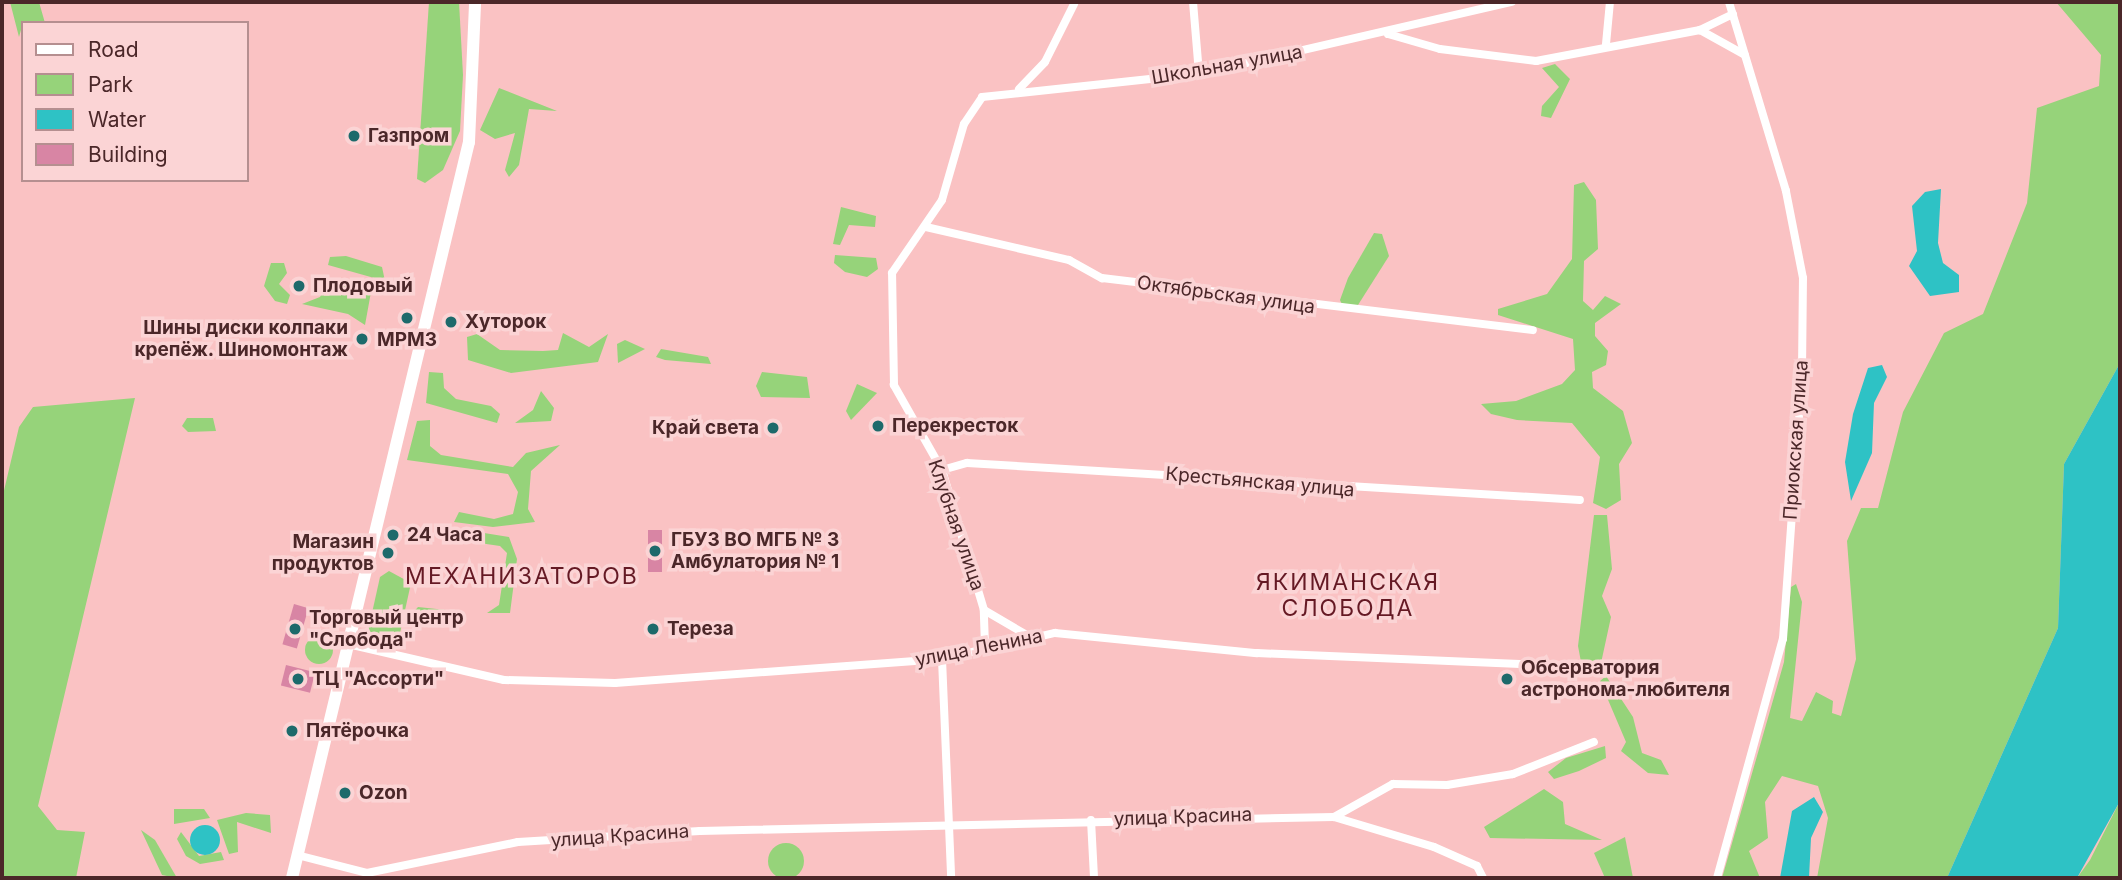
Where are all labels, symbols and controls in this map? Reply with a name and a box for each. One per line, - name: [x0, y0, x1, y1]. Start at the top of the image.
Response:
- legend: [21, 21, 248, 182]
- text: Road: [88, 37, 139, 62]
- street label: Школьная улица: [1150, 41, 1304, 89]
- text: Park: [88, 72, 133, 97]
- text: Water: [88, 107, 146, 132]
- place label: Газпром: [368, 125, 449, 147]
- marker: Газпром: [346, 128, 362, 144]
- text: Building: [88, 142, 168, 167]
- street label: Октябрьская улица: [1136, 271, 1316, 319]
- place label: Плодовый: [313, 275, 413, 297]
- marker: Плодовый: [291, 278, 307, 294]
- marker: МРМЗ: [399, 310, 415, 326]
- place label: Хуторок: [465, 311, 546, 333]
- marker: Хуторок: [443, 314, 459, 330]
- place label: Шины диски колпаки крепёж. Шиномонтаж: [134, 317, 348, 361]
- place label: МРМЗ: [377, 329, 437, 351]
- marker: Шины диски колпаки крепёж. Шиномонтаж: [354, 331, 370, 347]
- street label: Приокская улица: [1779, 359, 1813, 521]
- place label: Перекресток: [892, 415, 1018, 437]
- place label: Край света: [652, 417, 759, 439]
- marker: Перекресток: [870, 418, 886, 434]
- marker: Край света: [765, 420, 781, 436]
- street label: Клубная улица: [923, 456, 989, 594]
- street label: Крестьянская улица: [1165, 462, 1355, 502]
- place label: 24 Часа: [407, 524, 483, 546]
- marker: 24 Часа: [385, 527, 401, 543]
- place label: ГБУЗ ВО МГБ № 3 Амбулатория № 1: [671, 529, 839, 573]
- place label: Магазин продуктов: [272, 531, 374, 575]
- marker: ГБУЗ ВО МГБ № 3 Амбулатория № 1: [645, 541, 665, 561]
- marker: Магазин продуктов: [380, 545, 396, 561]
- district label: МЕХАНИЗАТОРОВ: [407, 562, 637, 590]
- district label: ЯКИМАНСКАЯ СЛОБОДА: [1257, 568, 1439, 622]
- place label: Торговый центр "Слобода": [309, 607, 464, 651]
- place label: Тереза: [667, 618, 734, 640]
- marker: Торговый центр "Слобода": [287, 621, 303, 637]
- marker: Тереза: [645, 621, 661, 637]
- street label: улица Ленина: [914, 625, 1044, 671]
- place label: Обсерватория астронома-любителя: [1521, 657, 1730, 701]
- place label: ТЦ "Ассорти": [312, 668, 444, 690]
- marker: ТЦ "Ассорти": [290, 671, 306, 687]
- marker: Обсерватория астронома-любителя: [1499, 671, 1515, 687]
- place label: Пятёрочка: [306, 720, 409, 742]
- marker: Пятёрочка: [284, 723, 300, 739]
- place label: Ozon: [359, 782, 408, 804]
- marker: Ozon: [337, 785, 353, 801]
- street label: улица Красина: [1113, 803, 1253, 831]
- street label: улица Красина: [550, 820, 690, 852]

